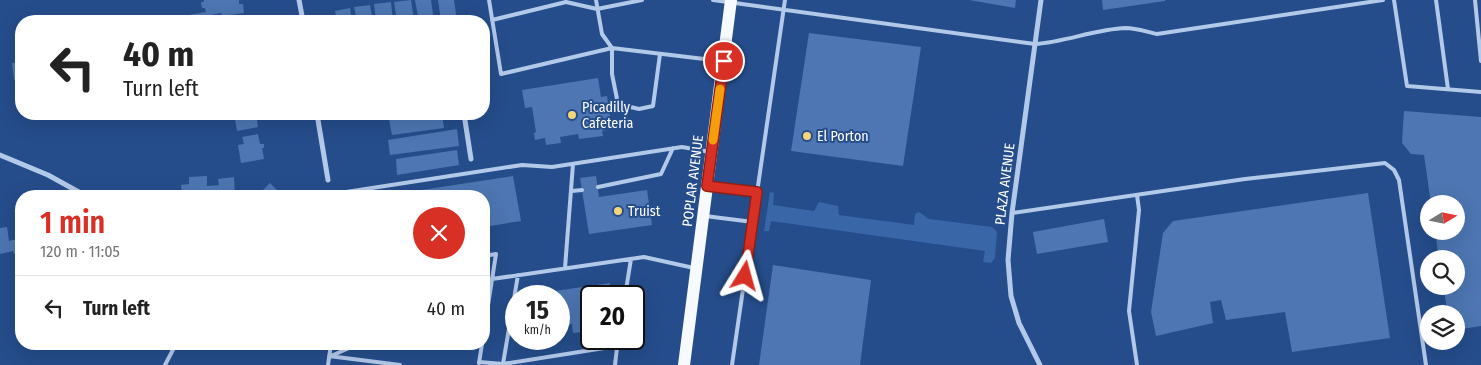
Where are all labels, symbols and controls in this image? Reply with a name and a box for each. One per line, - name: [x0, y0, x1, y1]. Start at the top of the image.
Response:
- text: 40 m: [123, 33, 194, 75]
- icon: left: [40, 35, 105, 100]
- pin: [703, 40, 745, 82]
- icon: arrive: [710, 47, 738, 75]
- text: Turn left: [123, 75, 199, 102]
- place label: Picadilly Cafeteria: [582, 99, 634, 132]
- marker: Picadilly Cafeteria: [566, 109, 578, 121]
- place label: El Porton: [817, 128, 869, 145]
- marker: El Porton: [801, 130, 813, 142]
- street label: POPLAR AVENUE: [679, 134, 707, 228]
- street label: PLAZA AVENUE: [992, 142, 1019, 226]
- north arrow: [1420, 195, 1465, 240]
- map controls: [1420, 195, 1465, 350]
- place label: Truist: [628, 203, 661, 220]
- text: 1 min: [40, 205, 105, 241]
- marker: Truist: [612, 205, 624, 217]
- button: close: [413, 207, 465, 259]
- text: 120 m · 11:05: [40, 242, 120, 261]
- position arrow: [718, 249, 770, 301]
- button: search: [1420, 250, 1465, 295]
- speed limit sign: 20: [580, 285, 645, 350]
- icon: left: [40, 294, 68, 322]
- text: 15: [526, 296, 549, 326]
- text: Turn left: [83, 297, 150, 320]
- text: 40 m: [427, 297, 465, 320]
- button: layers: [1420, 305, 1465, 350]
- text: km/h: [524, 323, 551, 337]

